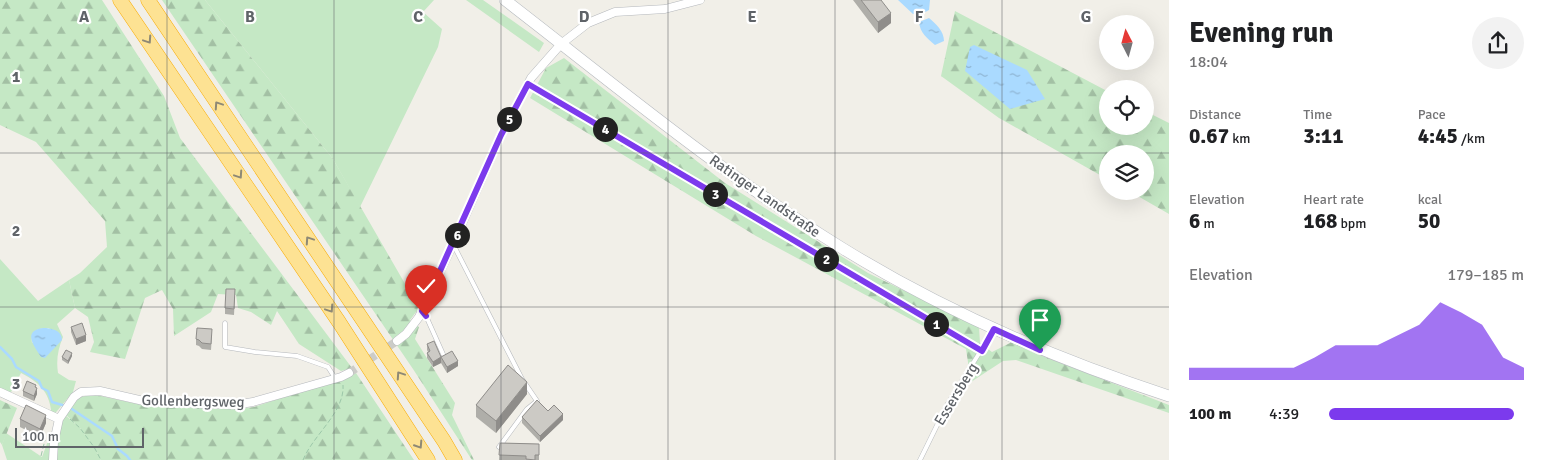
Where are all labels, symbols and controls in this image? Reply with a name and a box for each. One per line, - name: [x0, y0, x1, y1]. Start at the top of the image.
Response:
- text: A: [79, 7, 90, 27]
- text: B: [245, 7, 255, 27]
- text: C: [413, 7, 423, 27]
- text: D: [579, 7, 590, 27]
- text: E: [747, 7, 757, 27]
- text: F: [915, 7, 924, 27]
- text: G: [1081, 7, 1091, 27]
- north arrow: [1099, 15, 1154, 70]
- map controls: [1099, 15, 1154, 200]
- text: Evening run: [1189, 16, 1334, 50]
- button: share: [1472, 17, 1524, 69]
- one-way arrow: [141, 35, 151, 44]
- text: 18:04: [1189, 52, 1228, 72]
- text: 1: [12, 67, 21, 87]
- button: locate: [1099, 80, 1154, 135]
- one-way arrow: [215, 102, 225, 111]
- pin: 5: [496, 106, 522, 132]
- text: Distance: [1189, 106, 1241, 123]
- text: Time: [1303, 106, 1332, 123]
- text: Pace: [1418, 106, 1446, 123]
- text: 5: [506, 111, 513, 128]
- pin: 4: [592, 116, 618, 142]
- text: 4: [602, 121, 609, 138]
- text: 0.67: [1189, 123, 1229, 149]
- text: 3:11: [1303, 123, 1344, 149]
- text: 4:45: [1418, 123, 1458, 149]
- text: km: [1229, 130, 1250, 147]
- text: /km: [1458, 130, 1485, 147]
- button: layers: [1099, 145, 1154, 200]
- street label: Ratinger Landstraße: [706, 151, 824, 241]
- one-way arrow: [233, 169, 242, 179]
- pin: 3: [702, 182, 728, 206]
- text: 3: [712, 186, 719, 203]
- text: Elevation: [1189, 191, 1245, 208]
- text: Heart rate: [1303, 191, 1364, 208]
- text: kcal: [1418, 191, 1442, 208]
- text: 6: [1189, 208, 1200, 234]
- text: 168: [1303, 208, 1337, 234]
- text: 50: [1418, 208, 1440, 234]
- text: m: [1200, 215, 1215, 232]
- text: bpm: [1337, 215, 1366, 232]
- text: 2: [12, 221, 20, 241]
- pin: 6: [444, 222, 470, 248]
- text: 6: [454, 227, 461, 244]
- one-way arrow: [306, 237, 315, 246]
- pin: 2: [814, 246, 838, 272]
- text: 2: [823, 251, 830, 268]
- pin: [405, 265, 447, 316]
- text: Elevation: [1189, 265, 1253, 285]
- text: 179–185 m: [1447, 265, 1524, 285]
- icon: check: [412, 272, 440, 300]
- pin: [1019, 299, 1061, 350]
- one-way arrow: [324, 303, 333, 313]
- icon: arrive: [1026, 306, 1054, 334]
- pin: 1: [924, 312, 948, 336]
- text: 1: [933, 316, 940, 333]
- street label: Essersberg: [930, 359, 982, 429]
- one-way arrow: [396, 372, 406, 381]
- text: 3: [12, 374, 20, 394]
- street label: Gollenbergsweg: [141, 391, 245, 411]
- text: 100 m: [1189, 404, 1231, 424]
- text: 4:39: [1269, 404, 1299, 424]
- scale bar: [15, 425, 144, 448]
- text: 100 m: [22, 428, 59, 445]
- one-way arrow: [413, 440, 422, 449]

